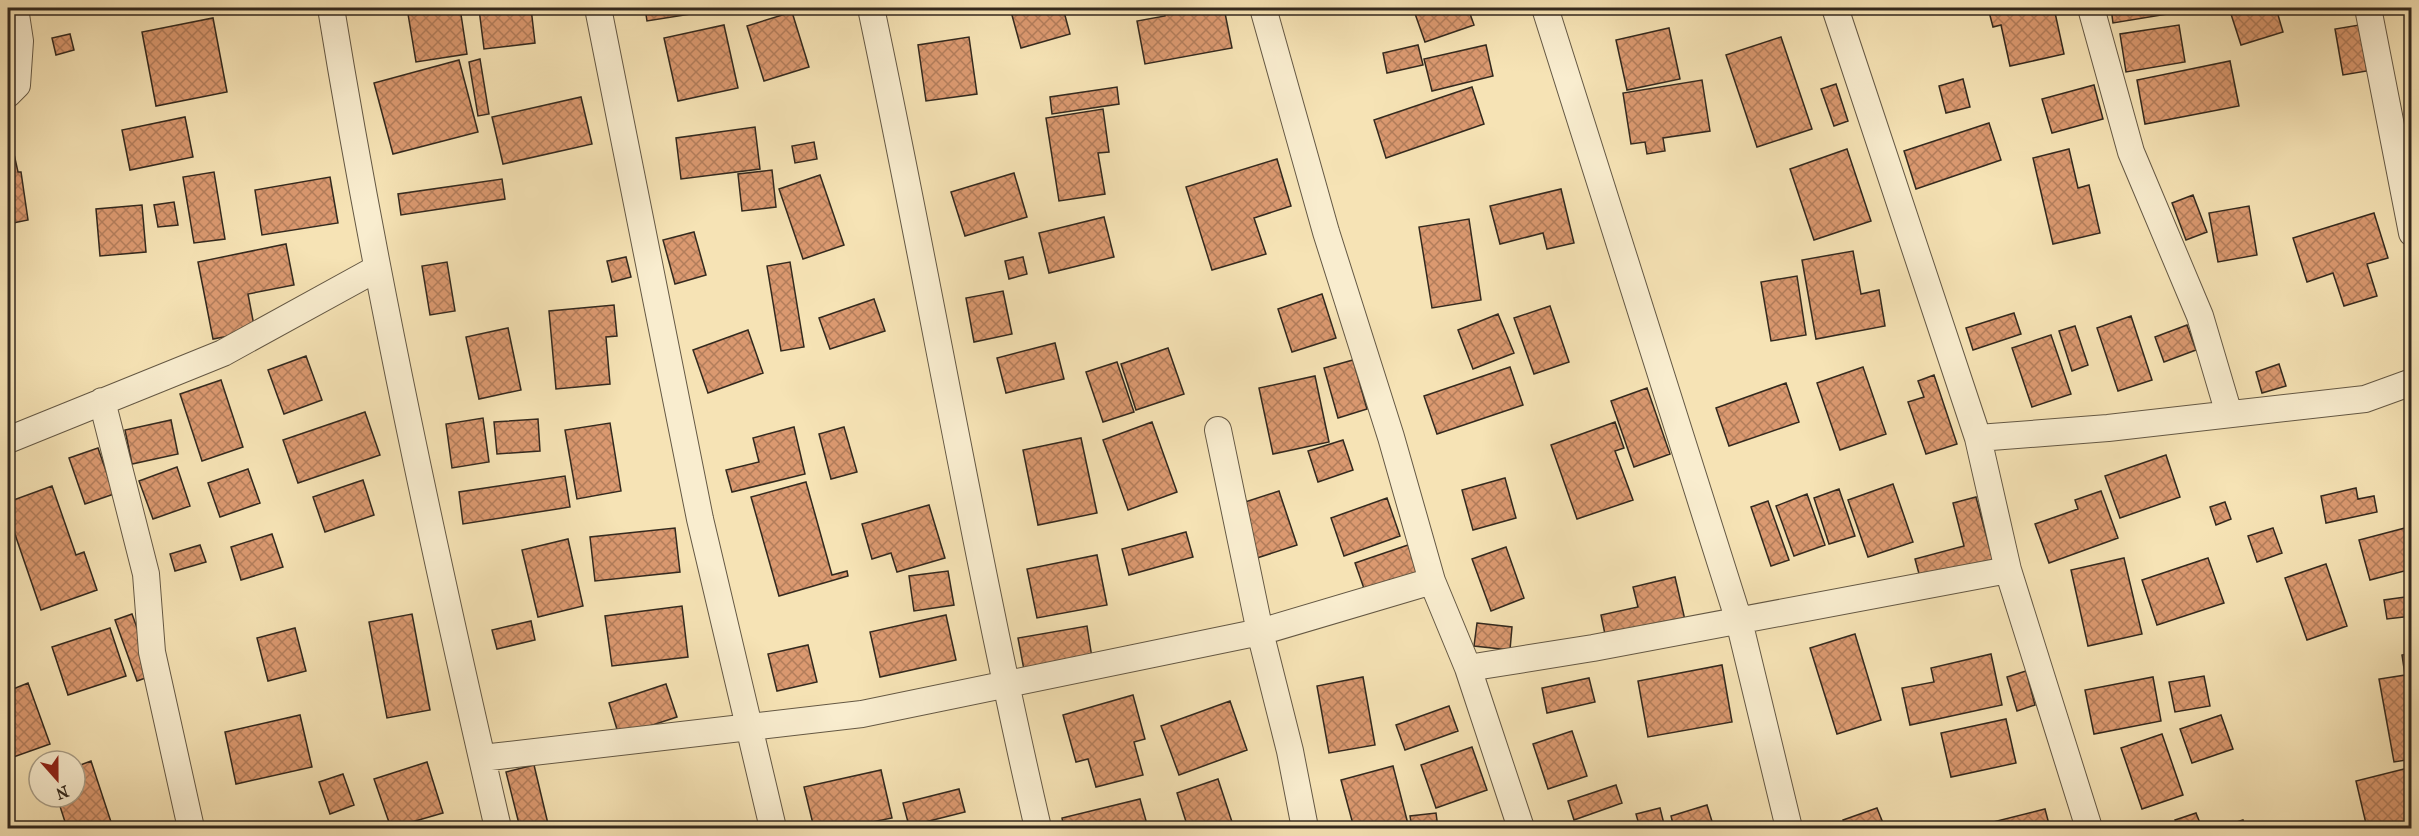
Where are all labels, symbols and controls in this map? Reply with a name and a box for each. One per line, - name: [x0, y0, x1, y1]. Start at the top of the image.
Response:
- north arrow: [27, 749, 87, 809]
- text: N: [52, 781, 71, 804]

